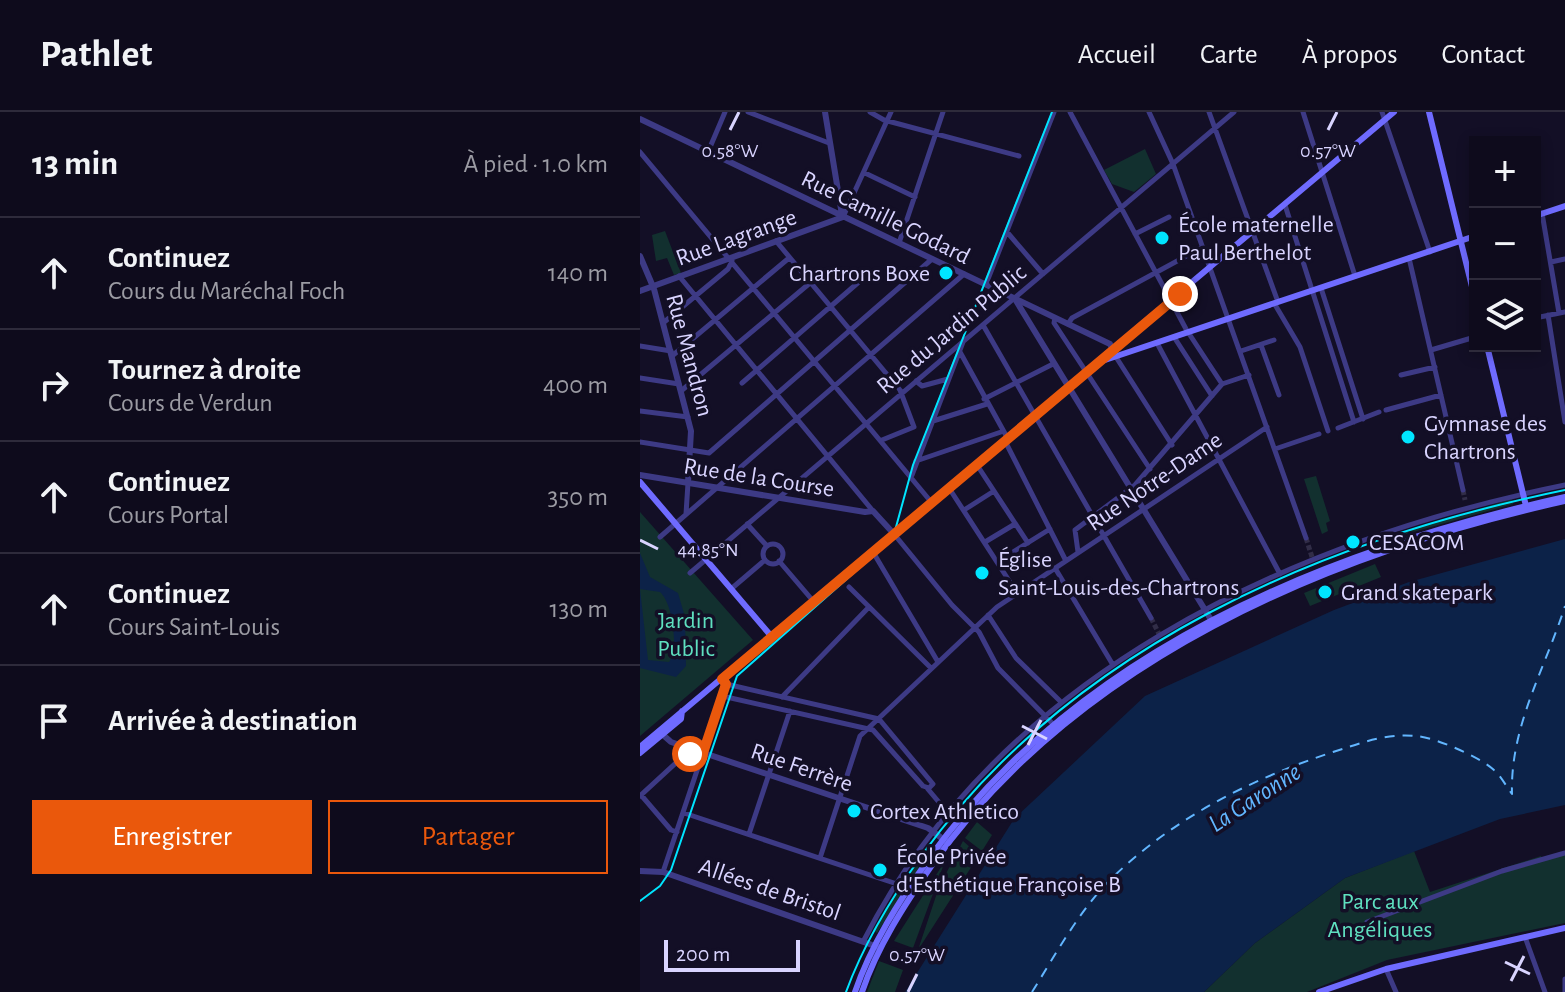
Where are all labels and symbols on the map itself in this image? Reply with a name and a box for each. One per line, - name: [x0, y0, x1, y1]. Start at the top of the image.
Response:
- text: 0.58°W: [702, 141, 759, 161]
- text: 0.57°W: [1300, 141, 1356, 161]
- street label: Rue Camille Godard: [797, 167, 974, 269]
- street label: Rue Lagrange: [673, 205, 800, 271]
- place label: École maternelle Paul Berthelot: [1178, 211, 1334, 265]
- marker: École maternelle Paul Berthelot: [1153, 229, 1171, 247]
- street label: Rue du Jardin Public: [872, 261, 1031, 399]
- place label: Chartrons Boxe: [789, 262, 930, 286]
- marker: Chartrons Boxe: [937, 264, 955, 282]
- route end: [1162, 276, 1198, 312]
- street label: Rue Mandron: [661, 291, 717, 419]
- place label: Gymnase des Chartrons: [1424, 412, 1547, 464]
- street label: Rue Notre-Dame: [1083, 428, 1227, 536]
- marker: Gymnase des Chartrons: [1399, 428, 1417, 446]
- street label: Rue de la Course: [682, 454, 836, 502]
- place label: CESACOM: [1369, 531, 1465, 555]
- marker: CESACOM: [1344, 533, 1362, 551]
- text: 44.85°N: [677, 540, 739, 560]
- place label: Église Saint-Louis-des-Chartrons: [998, 546, 1239, 600]
- marker: Église Saint-Louis-des-Chartrons: [973, 564, 991, 582]
- place label: Grand skatepark: [1341, 581, 1493, 605]
- marker: Grand skatepark: [1316, 583, 1334, 601]
- park label: Jardin Public: [657, 609, 715, 661]
- route start: [672, 736, 708, 772]
- street label: Rue Ferrère: [748, 739, 856, 797]
- water label: La Garonne: [1204, 758, 1306, 837]
- place label: Cortex Athletico: [870, 800, 1019, 824]
- marker: Cortex Athletico: [845, 802, 863, 820]
- place label: École Privée d'Esthétique Françoise B: [896, 843, 1121, 897]
- street label: Allées de Bristol: [696, 854, 844, 925]
- marker: École Privée d'Esthétique Françoise B: [871, 861, 889, 879]
- park label: Parc aux Angéliques: [1328, 890, 1432, 942]
- scale bar: [664, 936, 800, 972]
- text: 0.57°W: [889, 945, 945, 965]

